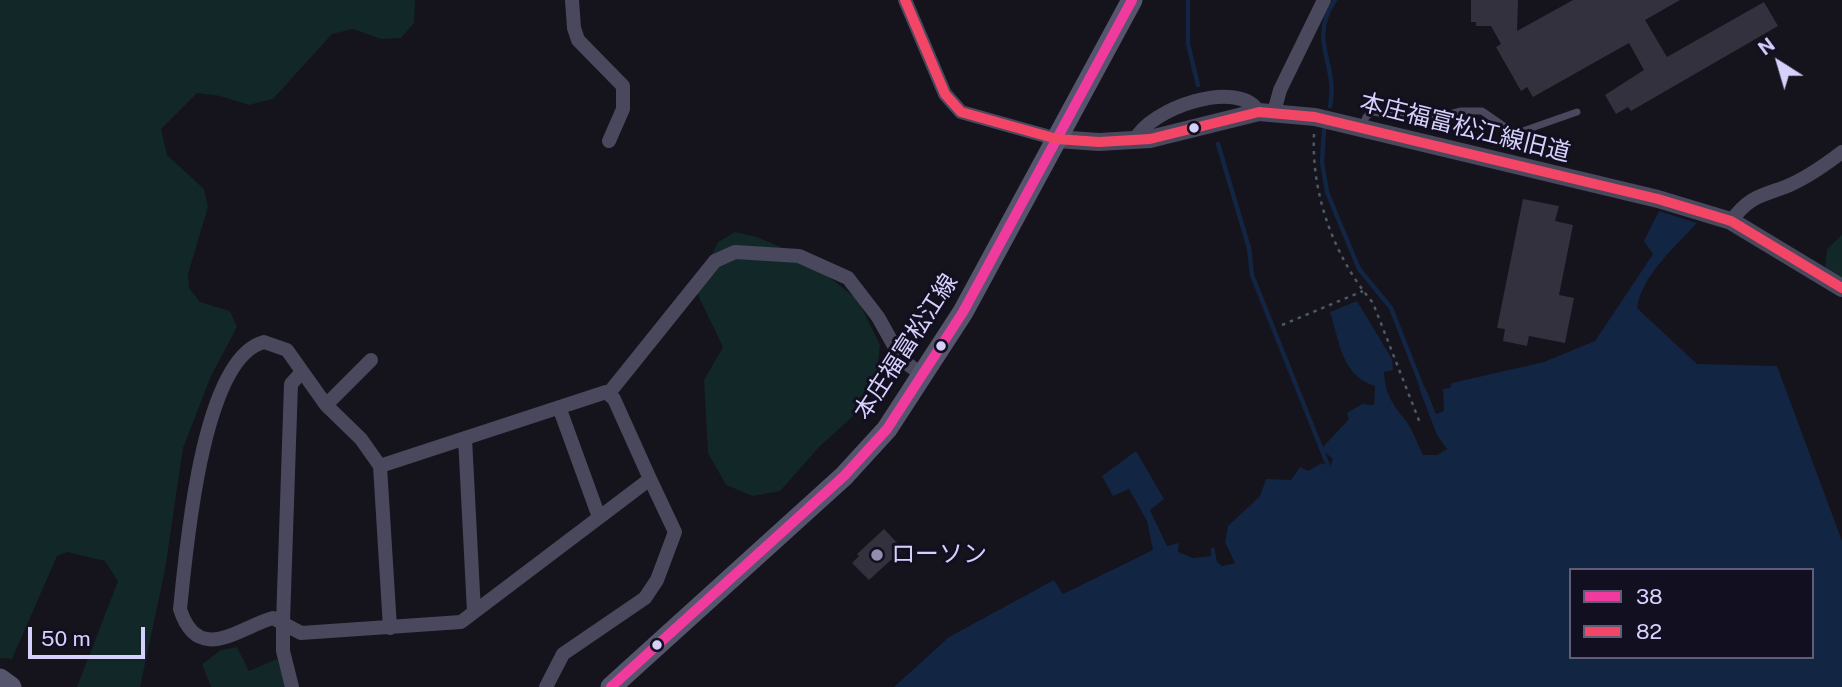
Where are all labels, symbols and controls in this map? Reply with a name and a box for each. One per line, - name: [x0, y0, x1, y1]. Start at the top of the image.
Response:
- north arrow: [1744, 28, 1814, 98]
- text: N: [1754, 33, 1779, 59]
- street label: 本庄福富松江線旧道: [1357, 88, 1573, 168]
- unlabelled marker: [1187, 121, 1201, 135]
- street label: 本庄福富松江線: [848, 269, 964, 425]
- unlabelled marker: [934, 339, 948, 353]
- place label: ローソン: [891, 541, 987, 569]
- marker: ローソン: [869, 547, 885, 563]
- legend: [1569, 568, 1814, 659]
- text: 38: [1636, 584, 1663, 609]
- scale bar: [32, 614, 149, 658]
- text: 82: [1636, 619, 1662, 644]
- text: 50 m: [41, 626, 91, 651]
- unlabelled marker: [650, 638, 664, 652]

